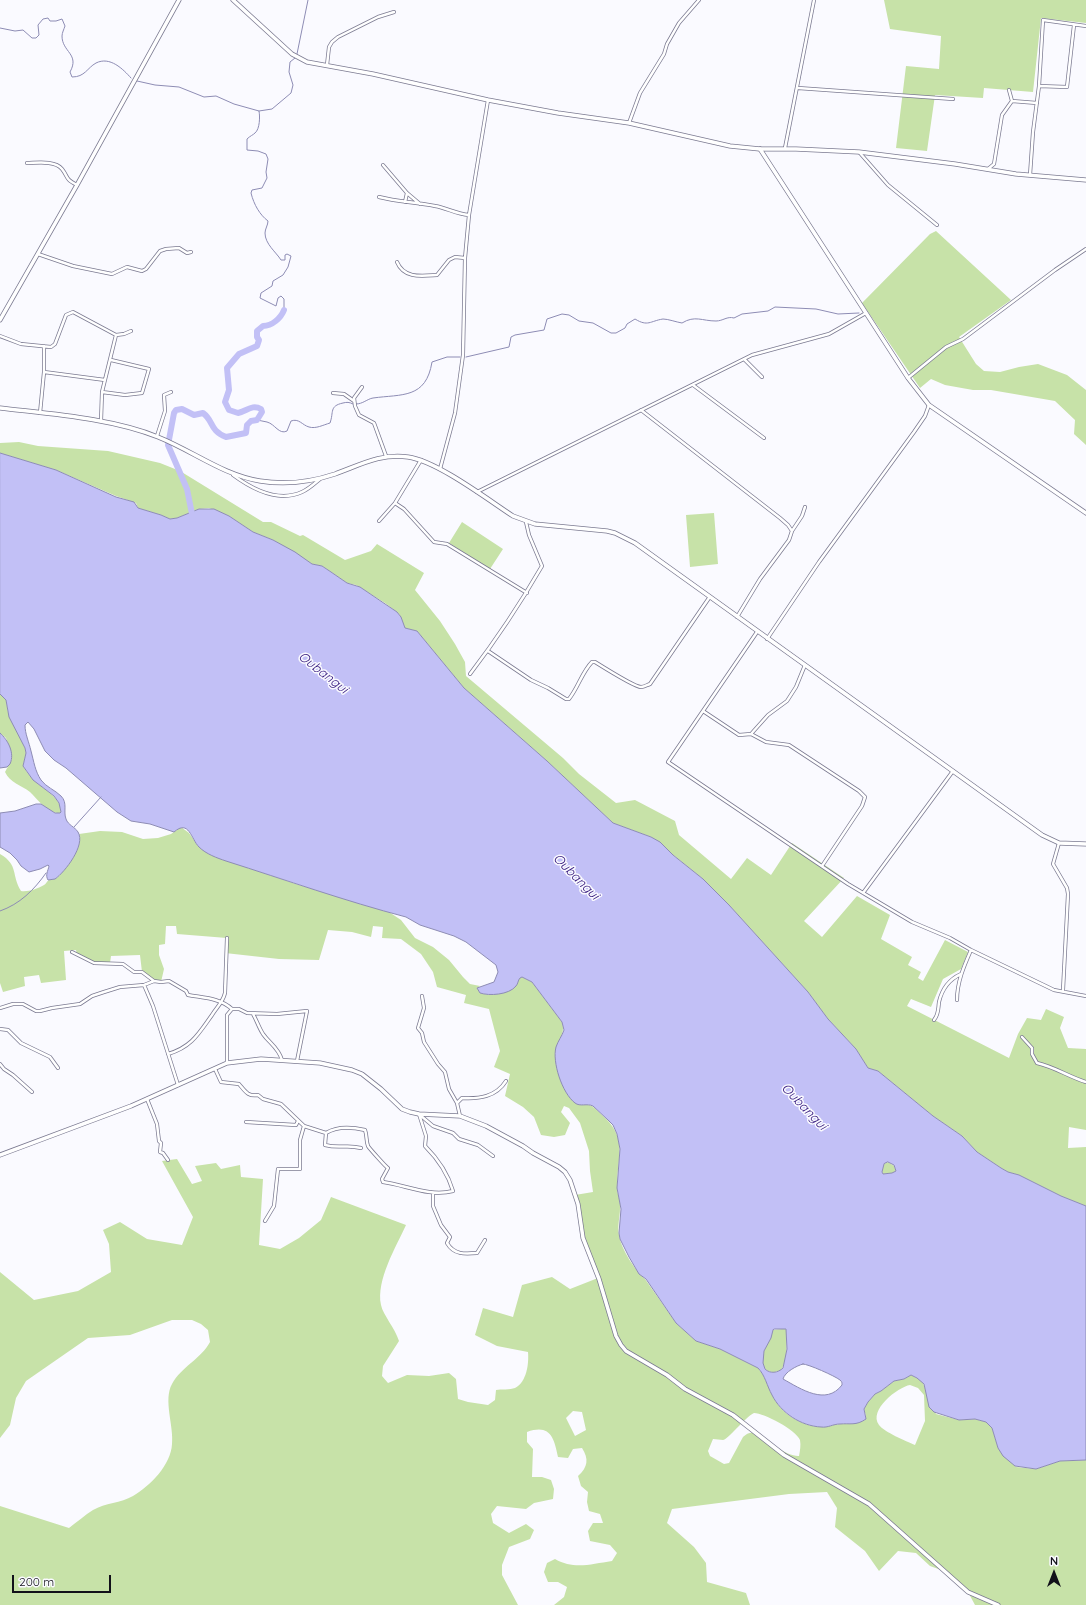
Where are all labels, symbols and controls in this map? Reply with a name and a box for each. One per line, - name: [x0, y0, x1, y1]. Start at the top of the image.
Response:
- water label: Oubangui: [295, 649, 351, 697]
- water label: Oubangui: [550, 851, 602, 903]
- water label: Oubangui: [778, 1080, 830, 1134]
- north arrow: [1034, 1553, 1074, 1593]
- text: N: [1050, 1554, 1058, 1568]
- scale bar: [14, 1567, 113, 1593]
- text: 200 m: [19, 1574, 54, 1589]

